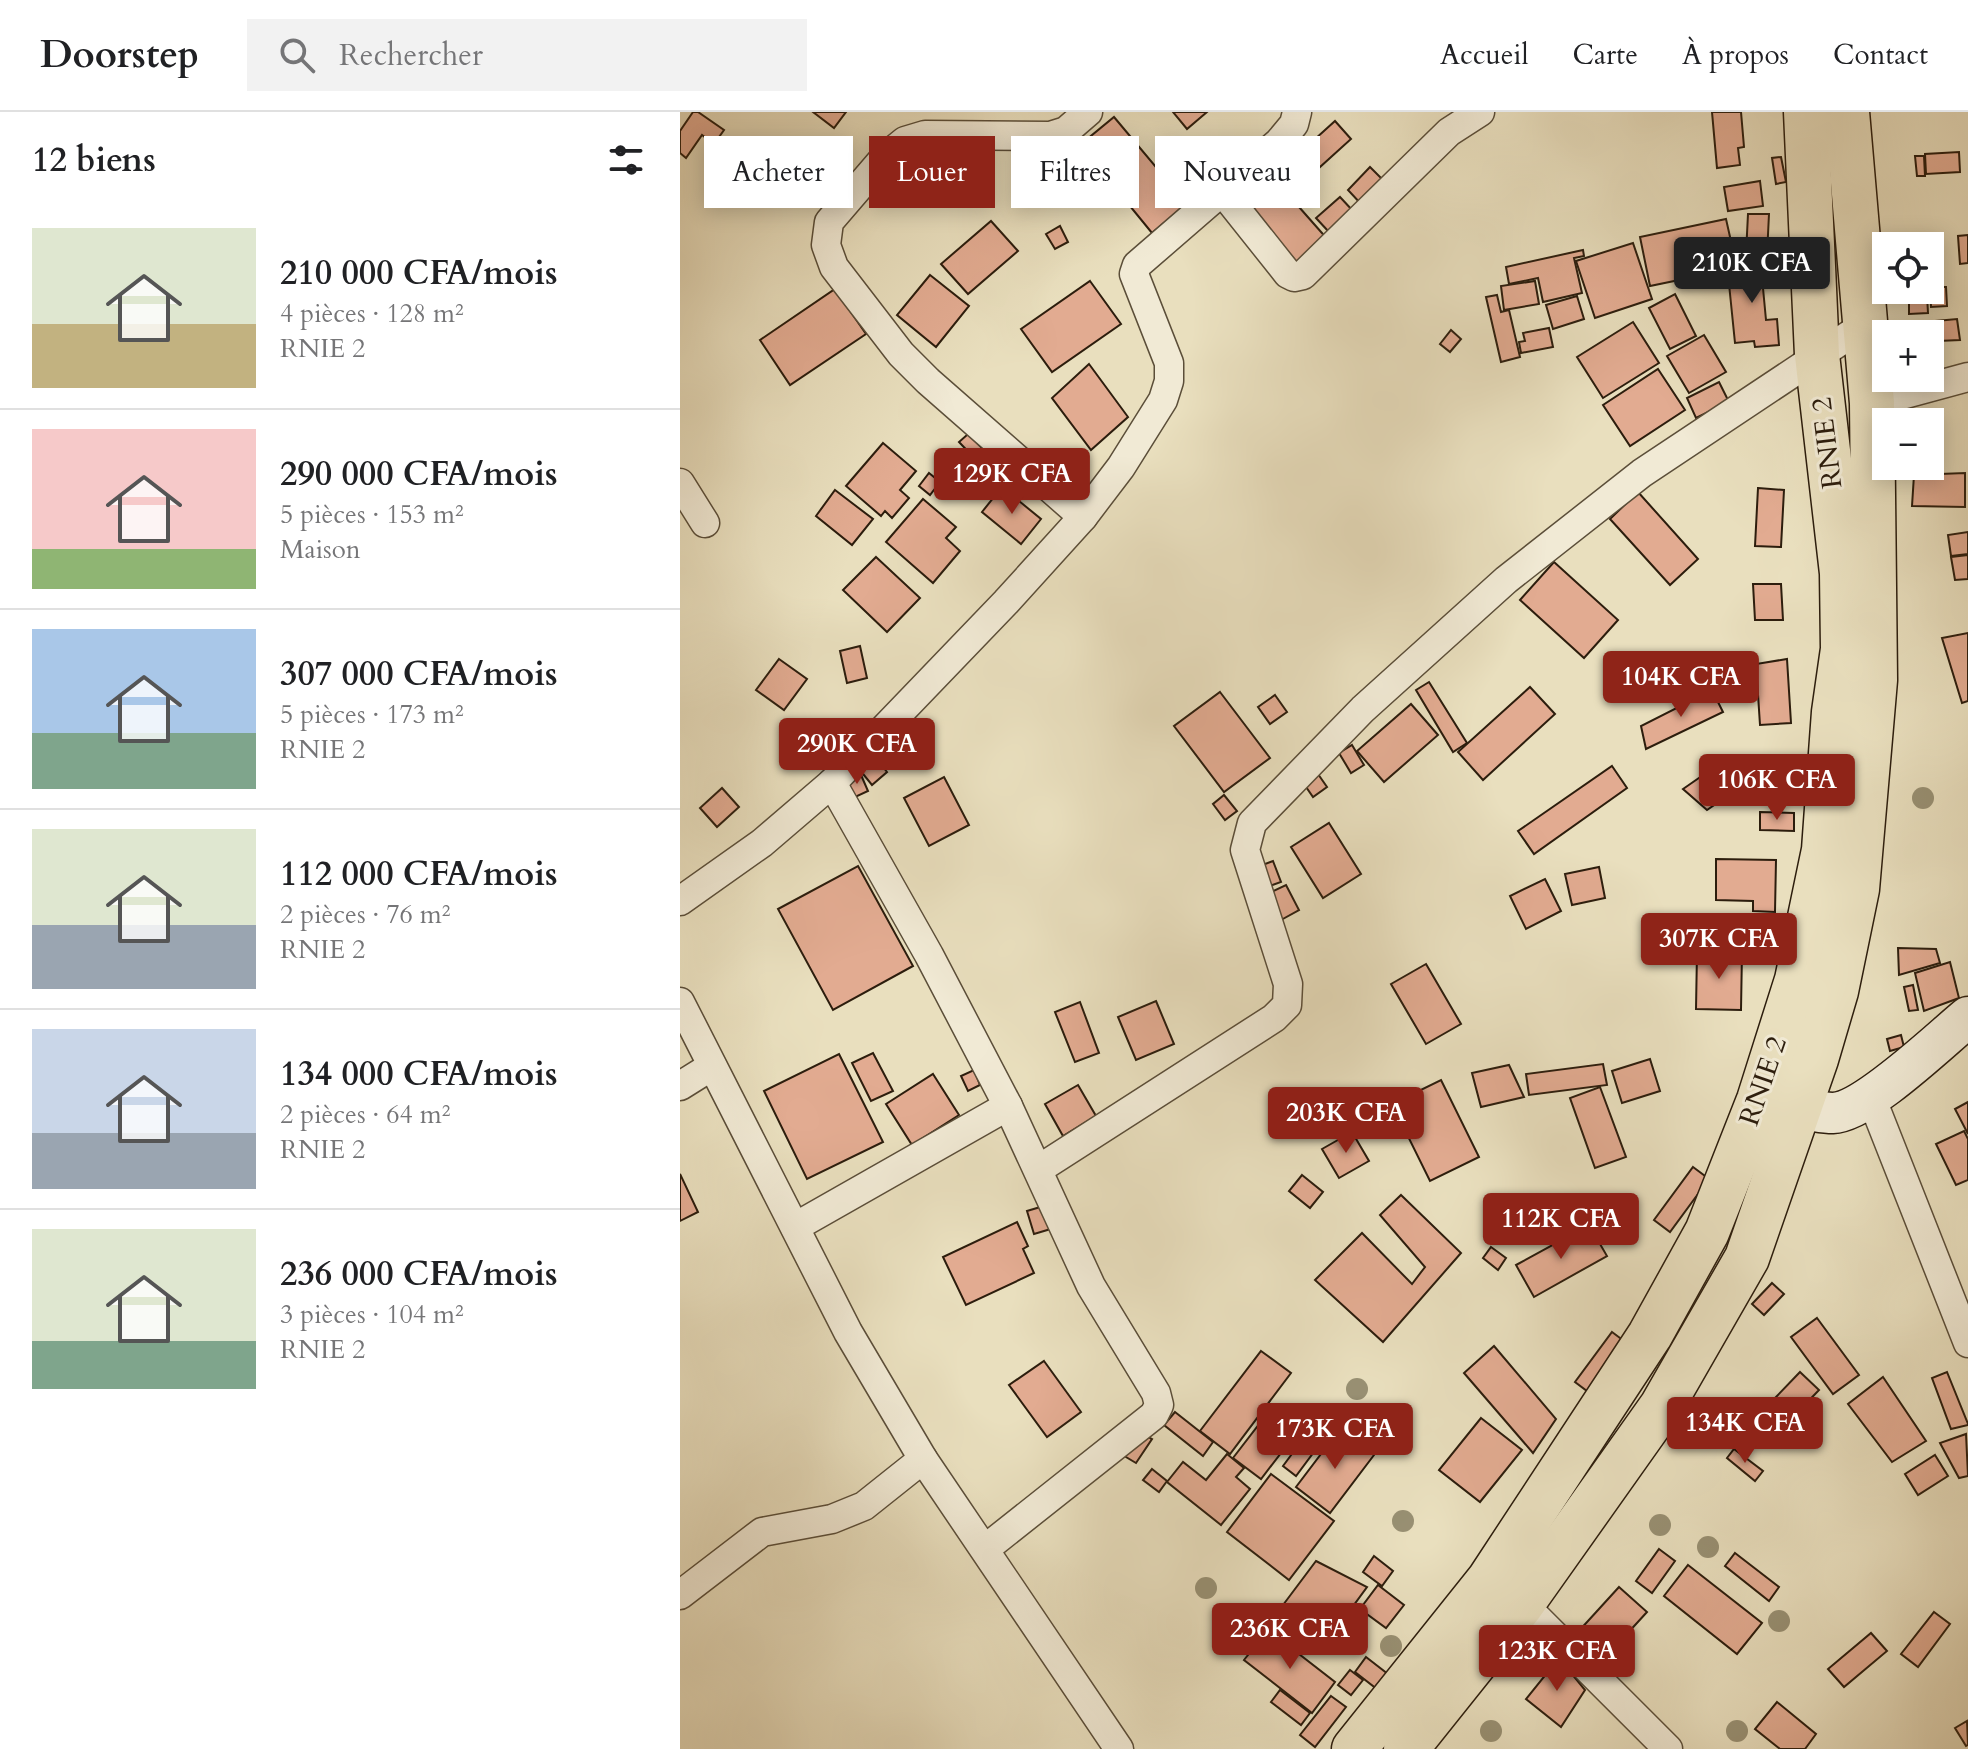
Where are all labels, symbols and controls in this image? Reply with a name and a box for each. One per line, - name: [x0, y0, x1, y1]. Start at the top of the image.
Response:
- search box: [247, 19, 807, 91]
- text: Doorstep: [40, 29, 199, 81]
- icon: search: [275, 33, 319, 77]
- text: Rechercher: [339, 35, 483, 76]
- text: Accueil: [1440, 36, 1529, 74]
- text: Carte: [1573, 36, 1638, 74]
- text: À propos: [1682, 36, 1789, 74]
- text: Contact: [1833, 36, 1928, 74]
- chip: Acheter: [704, 136, 853, 208]
- chip: Louer: [869, 136, 995, 208]
- chip: Filtres: [1011, 136, 1139, 208]
- chip: Nouveau: [1155, 136, 1320, 208]
- text: 12 biens: [32, 137, 156, 183]
- icon: filters: [604, 138, 648, 182]
- map controls: [1872, 232, 1944, 480]
- button: locate: [1872, 232, 1944, 304]
- pin: 210K CFA: [1669, 237, 1835, 305]
- text: 210K CFA: [1692, 245, 1812, 280]
- text: 210 000 CFA/mois: [280, 250, 558, 296]
- icon: home: [96, 260, 192, 356]
- text: 4 pièces · 128 m²: [280, 296, 464, 331]
- button: +: [1872, 320, 1944, 392]
- text: RNIE 2: [280, 331, 365, 366]
- street label: RNIE 2: [1803, 395, 1851, 491]
- button: −: [1872, 408, 1944, 480]
- pin: 129K CFA: [929, 448, 1095, 516]
- text: 290 000 CFA/mois: [280, 451, 558, 497]
- text: 129K CFA: [952, 456, 1072, 491]
- icon: home: [96, 461, 192, 557]
- text: 5 pièces · 153 m²: [280, 497, 464, 532]
- text: Maison: [280, 532, 361, 567]
- text: 307 000 CFA/mois: [280, 651, 558, 697]
- pin: 104K CFA: [1598, 651, 1764, 719]
- text: 104K CFA: [1621, 659, 1741, 694]
- icon: home: [96, 661, 192, 757]
- text: 5 pièces · 173 m²: [280, 697, 464, 732]
- pin: 290K CFA: [774, 718, 940, 786]
- text: 290K CFA: [797, 726, 917, 761]
- text: RNIE 2: [280, 732, 365, 767]
- pin: 106K CFA: [1694, 754, 1860, 822]
- text: 106K CFA: [1717, 762, 1837, 797]
- text: 112 000 CFA/mois: [280, 851, 558, 897]
- icon: home: [96, 861, 192, 957]
- text: 2 pièces · 76 m²: [280, 897, 451, 932]
- pin: 307K CFA: [1636, 913, 1802, 981]
- text: 307K CFA: [1659, 921, 1779, 956]
- text: RNIE 2: [280, 932, 365, 967]
- street label: RNIE 2: [1730, 1031, 1796, 1131]
- text: 134 000 CFA/mois: [280, 1051, 558, 1097]
- icon: home: [96, 1061, 192, 1157]
- pin: 203K CFA: [1263, 1087, 1429, 1155]
- text: 203K CFA: [1286, 1095, 1406, 1130]
- text: 2 pièces · 64 m²: [280, 1097, 451, 1132]
- text: RNIE 2: [280, 1132, 365, 1167]
- pin: 112K CFA: [1478, 1193, 1644, 1261]
- text: 112K CFA: [1501, 1201, 1621, 1236]
- text: 236 000 CFA/mois: [280, 1251, 558, 1297]
- icon: home: [96, 1261, 192, 1357]
- text: 3 pièces · 104 m²: [280, 1297, 464, 1332]
- text: RNIE 2: [280, 1332, 365, 1367]
- pin: 134K CFA: [1662, 1397, 1828, 1465]
- pin: 173K CFA: [1252, 1403, 1418, 1471]
- text: 134K CFA: [1685, 1405, 1805, 1440]
- text: 173K CFA: [1275, 1411, 1395, 1446]
- pin: 236K CFA: [1207, 1603, 1373, 1671]
- text: 236K CFA: [1230, 1611, 1350, 1646]
- pin: 123K CFA: [1474, 1625, 1640, 1693]
- text: 123K CFA: [1497, 1633, 1617, 1668]

